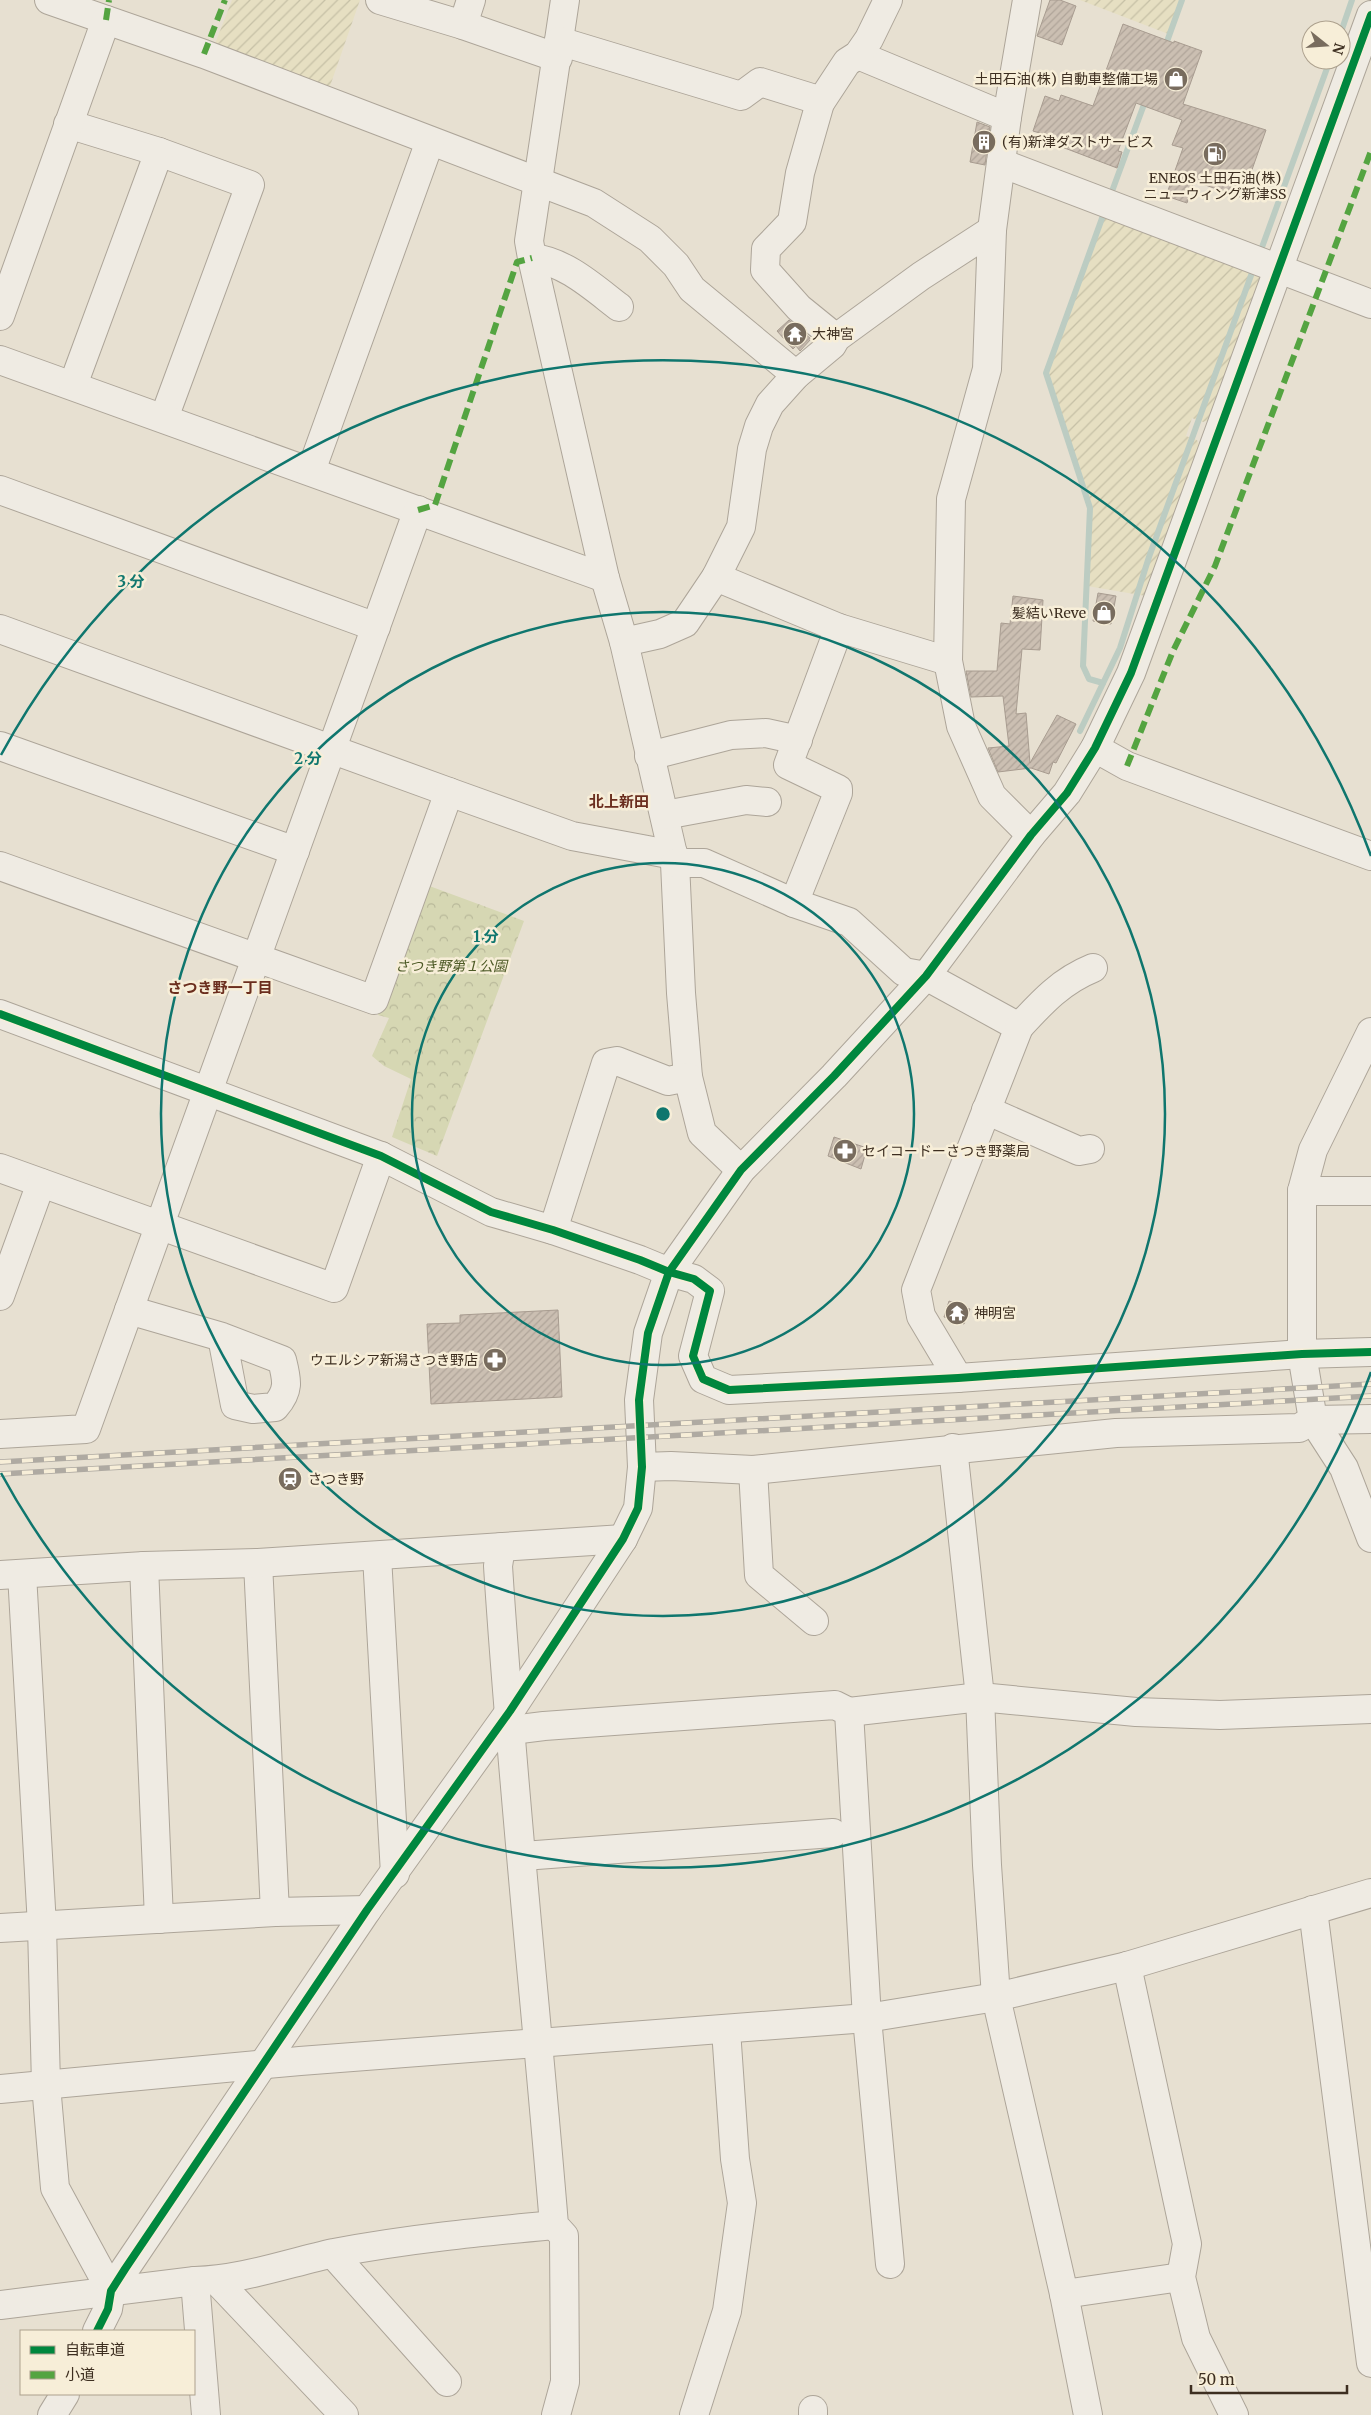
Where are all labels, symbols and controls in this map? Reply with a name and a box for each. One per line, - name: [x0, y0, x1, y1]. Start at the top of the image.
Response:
- north arrow: [1301, 20, 1351, 70]
- text: N: [1328, 41, 1349, 57]
- shop icon: 土田石油(株) 自動車整備工場: [1163, 66, 1189, 92]
- place label: 土田石油(株) 自動車整備工場: [975, 70, 1158, 88]
- building icon: (有)新津ダストサービス: [971, 129, 997, 155]
- place label: (有)新津ダストサービス: [1002, 133, 1154, 151]
- fuel station icon: ENEOS 土田石油(株) ニューウィング新津SS: [1202, 141, 1228, 167]
- place label: ENEOS 土田石油(株) ニューウィング新津SS: [1144, 169, 1286, 203]
- temple icon: 大神宮: [782, 321, 808, 347]
- place label: 大神宮: [812, 325, 854, 343]
- text: 3 分: [117, 572, 145, 591]
- shop icon: 髪結いReve: [1091, 600, 1117, 626]
- place label: 髪結いReve: [1012, 604, 1086, 622]
- text: 2 分: [294, 749, 322, 768]
- district label: 北上新田: [589, 792, 649, 811]
- text: 1 分: [473, 927, 499, 946]
- park label: さつき野第１公園: [395, 957, 509, 975]
- district label: さつき野一丁目: [167, 978, 273, 997]
- centre of rings: [654, 1105, 672, 1123]
- pharmacy icon: セイコードーさつき野薬局: [832, 1138, 858, 1164]
- place label: セイコードーさつき野薬局: [862, 1142, 1030, 1160]
- temple icon: 神明宮: [944, 1300, 970, 1326]
- place label: 神明宮: [974, 1304, 1016, 1322]
- pharmacy icon: ウエルシア新潟さつき野店: [482, 1347, 508, 1373]
- place label: ウエルシア新潟さつき野店: [310, 1351, 478, 1369]
- station icon: さつき野: [277, 1466, 303, 1492]
- place label: さつき野: [308, 1470, 364, 1488]
- legend: [20, 2330, 195, 2395]
- text: 自転車道: [65, 2340, 125, 2359]
- scale bar: [1191, 2362, 1347, 2394]
- text: 小道: [65, 2365, 95, 2384]
- text: 50 m: [1198, 2370, 1235, 2389]

